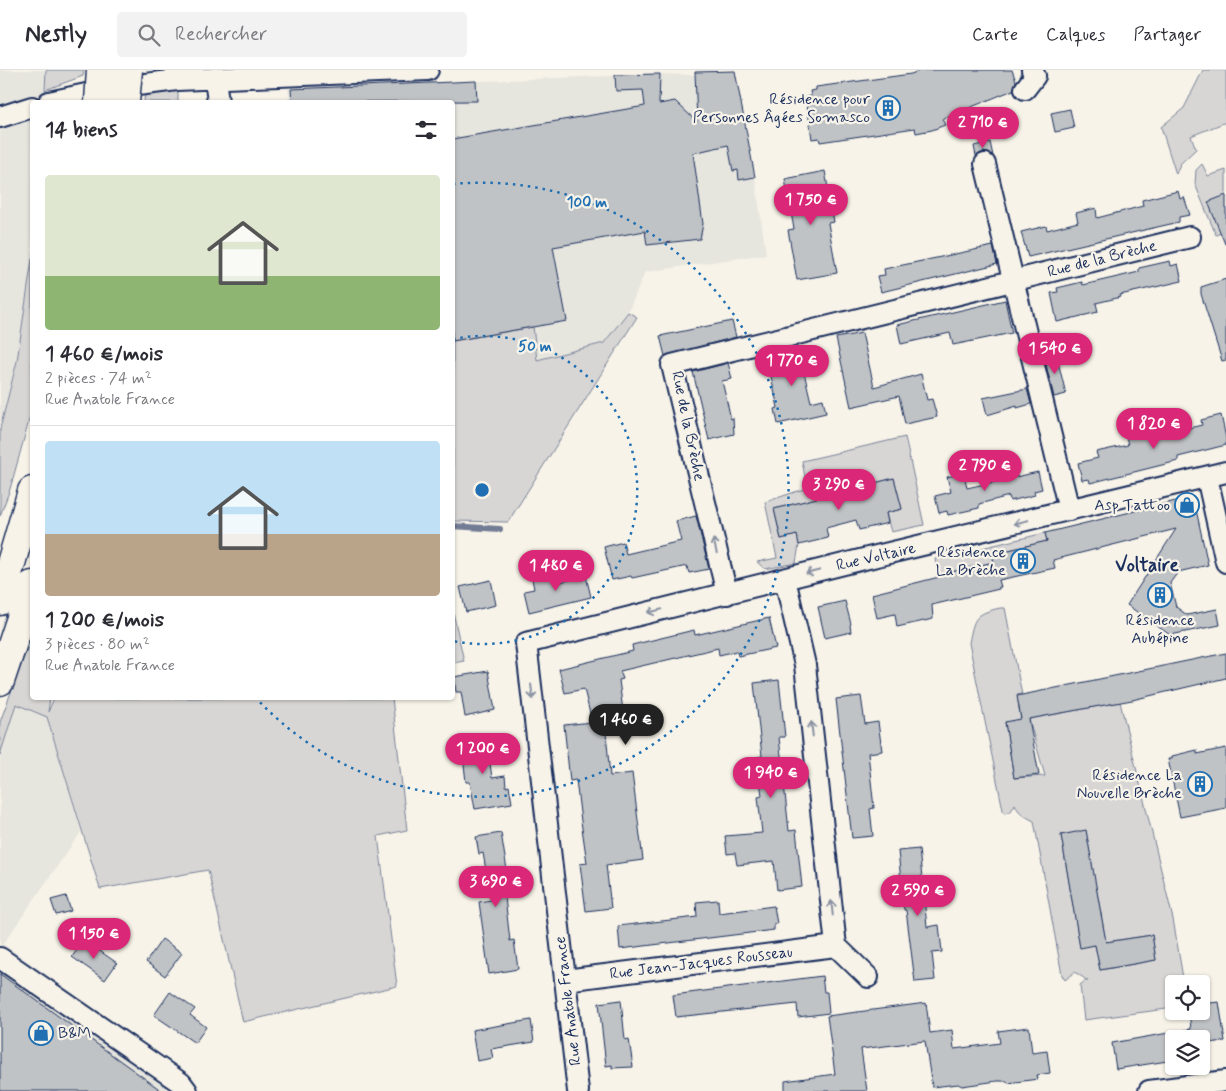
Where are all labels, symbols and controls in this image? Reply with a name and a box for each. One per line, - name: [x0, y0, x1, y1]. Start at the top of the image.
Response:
- search box: [117, 12, 467, 57]
- text: Nestly: [25, 19, 87, 50]
- icon: search: [135, 21, 163, 49]
- text: Rechercher: [175, 22, 267, 47]
- text: Carte: [972, 23, 1018, 47]
- text: Calques: [1046, 23, 1105, 47]
- text: Partager: [1133, 23, 1201, 47]
- place label: Résidence pour Personnes Âgées Somasco: [693, 89, 871, 128]
- building icon: Résidence pour Personnes Âgées Somasco: [875, 95, 901, 121]
- pin: 2 710 €: [937, 106, 1029, 149]
- text: 2 710 €: [958, 112, 1008, 133]
- text: 14 biens: [45, 116, 117, 144]
- icon: filters: [412, 116, 440, 144]
- pin: 1 750 €: [765, 184, 857, 226]
- text: 1 750 €: [785, 189, 837, 210]
- text: 100 m: [567, 193, 607, 213]
- icon: home: [198, 208, 288, 298]
- street label: Rue de la Brèche: [1045, 235, 1159, 283]
- pin: 1 540 €: [1009, 332, 1101, 375]
- text: 50 m: [518, 337, 552, 357]
- text: 1 540 €: [1028, 338, 1082, 359]
- text: 1 460 €/mois: [45, 340, 163, 368]
- pin: 1 770 €: [746, 344, 838, 387]
- text: 1 770 €: [766, 350, 818, 371]
- text: 2 pièces · 74 m²: [45, 368, 152, 389]
- street label: Rue de la Brèche: [666, 369, 710, 483]
- text: Rue Anatole France: [45, 389, 175, 410]
- pin: 1 820 €: [1108, 408, 1200, 450]
- text: 1 820 €: [1127, 413, 1181, 434]
- pin: 2 790 €: [939, 450, 1031, 492]
- text: 2 790 €: [959, 455, 1011, 476]
- pin: 3 290 €: [793, 468, 885, 511]
- icon: home: [198, 473, 288, 563]
- text: 3 290 €: [813, 474, 865, 495]
- centre of rings: [473, 481, 491, 499]
- shop icon: Asp Tattoo: [1174, 492, 1200, 518]
- place label: Asp Tattoo: [1094, 495, 1170, 516]
- one-way arrow: [1014, 518, 1030, 527]
- street label: Rue Voltaire: [834, 538, 918, 576]
- one-way arrow: [710, 539, 719, 555]
- place label: Résidence La Brèche: [936, 542, 1006, 581]
- building icon: Résidence La Brèche: [1010, 548, 1036, 574]
- pin: 1 480 €: [510, 550, 602, 592]
- district label: Voltaire: [1115, 553, 1180, 578]
- text: 1 480 €: [529, 555, 583, 576]
- one-way arrow: [805, 568, 821, 578]
- building icon: Résidence Aubépine: [1147, 582, 1173, 608]
- text: 1 200 €/mois: [45, 606, 164, 634]
- one-way arrow: [647, 607, 663, 617]
- place label: Résidence Aubépine: [1126, 610, 1195, 649]
- text: 3 pièces · 80 m²: [45, 634, 150, 655]
- text: Rue Anatole France: [45, 655, 175, 676]
- one-way arrow: [527, 683, 537, 699]
- pin: 1 460 €: [580, 704, 672, 746]
- text: 1 460 €: [600, 709, 652, 730]
- one-way arrow: [807, 721, 817, 737]
- pin: 1 200 €: [437, 732, 529, 775]
- text: 1 200 €: [456, 738, 510, 759]
- pin: 1 940 €: [725, 756, 817, 799]
- text: 1 940 €: [744, 762, 798, 783]
- place label: Résidence La Nouvelle Brèche: [1077, 765, 1182, 804]
- building icon: Résidence La Nouvelle Brèche: [1187, 771, 1213, 797]
- pin: 3 690 €: [450, 866, 542, 908]
- text: 3 690 €: [470, 871, 522, 892]
- pin: 2 590 €: [872, 874, 964, 917]
- text: 2 590 €: [892, 880, 944, 901]
- one-way arrow: [827, 900, 837, 916]
- pin: 1 150 €: [48, 918, 140, 960]
- text: 1 150 €: [68, 923, 120, 944]
- street label: Rue Anatole France: [550, 935, 586, 1067]
- street label: Rue Jean-Jacques Rousseau: [608, 941, 794, 985]
- map controls: [1165, 975, 1210, 1075]
- button: locate: [1165, 975, 1210, 1020]
- shop icon: B&M: [28, 1020, 54, 1046]
- place label: B&M: [58, 1023, 91, 1044]
- button: layers: [1165, 1030, 1210, 1075]

